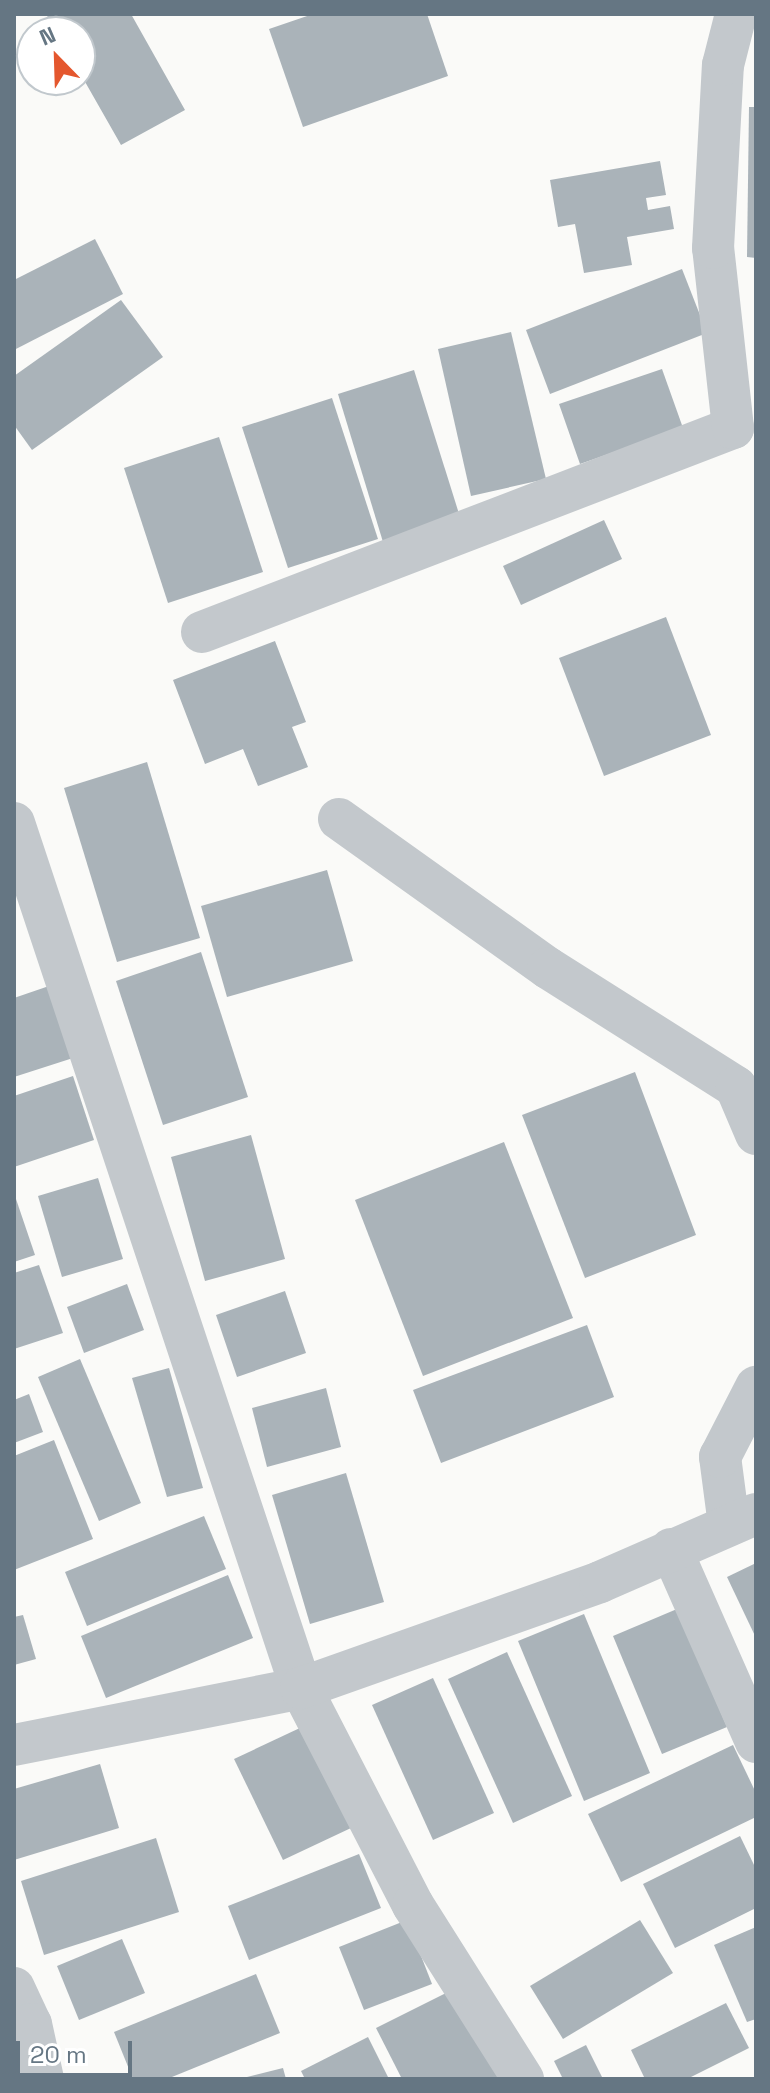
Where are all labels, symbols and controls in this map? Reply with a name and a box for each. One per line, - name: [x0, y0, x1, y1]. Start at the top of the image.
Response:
- north arrow: [16, 16, 96, 96]
- text: N: [35, 20, 60, 52]
- scale bar: [20, 2025, 136, 2075]
- text: 20 m: [30, 2039, 87, 2070]

